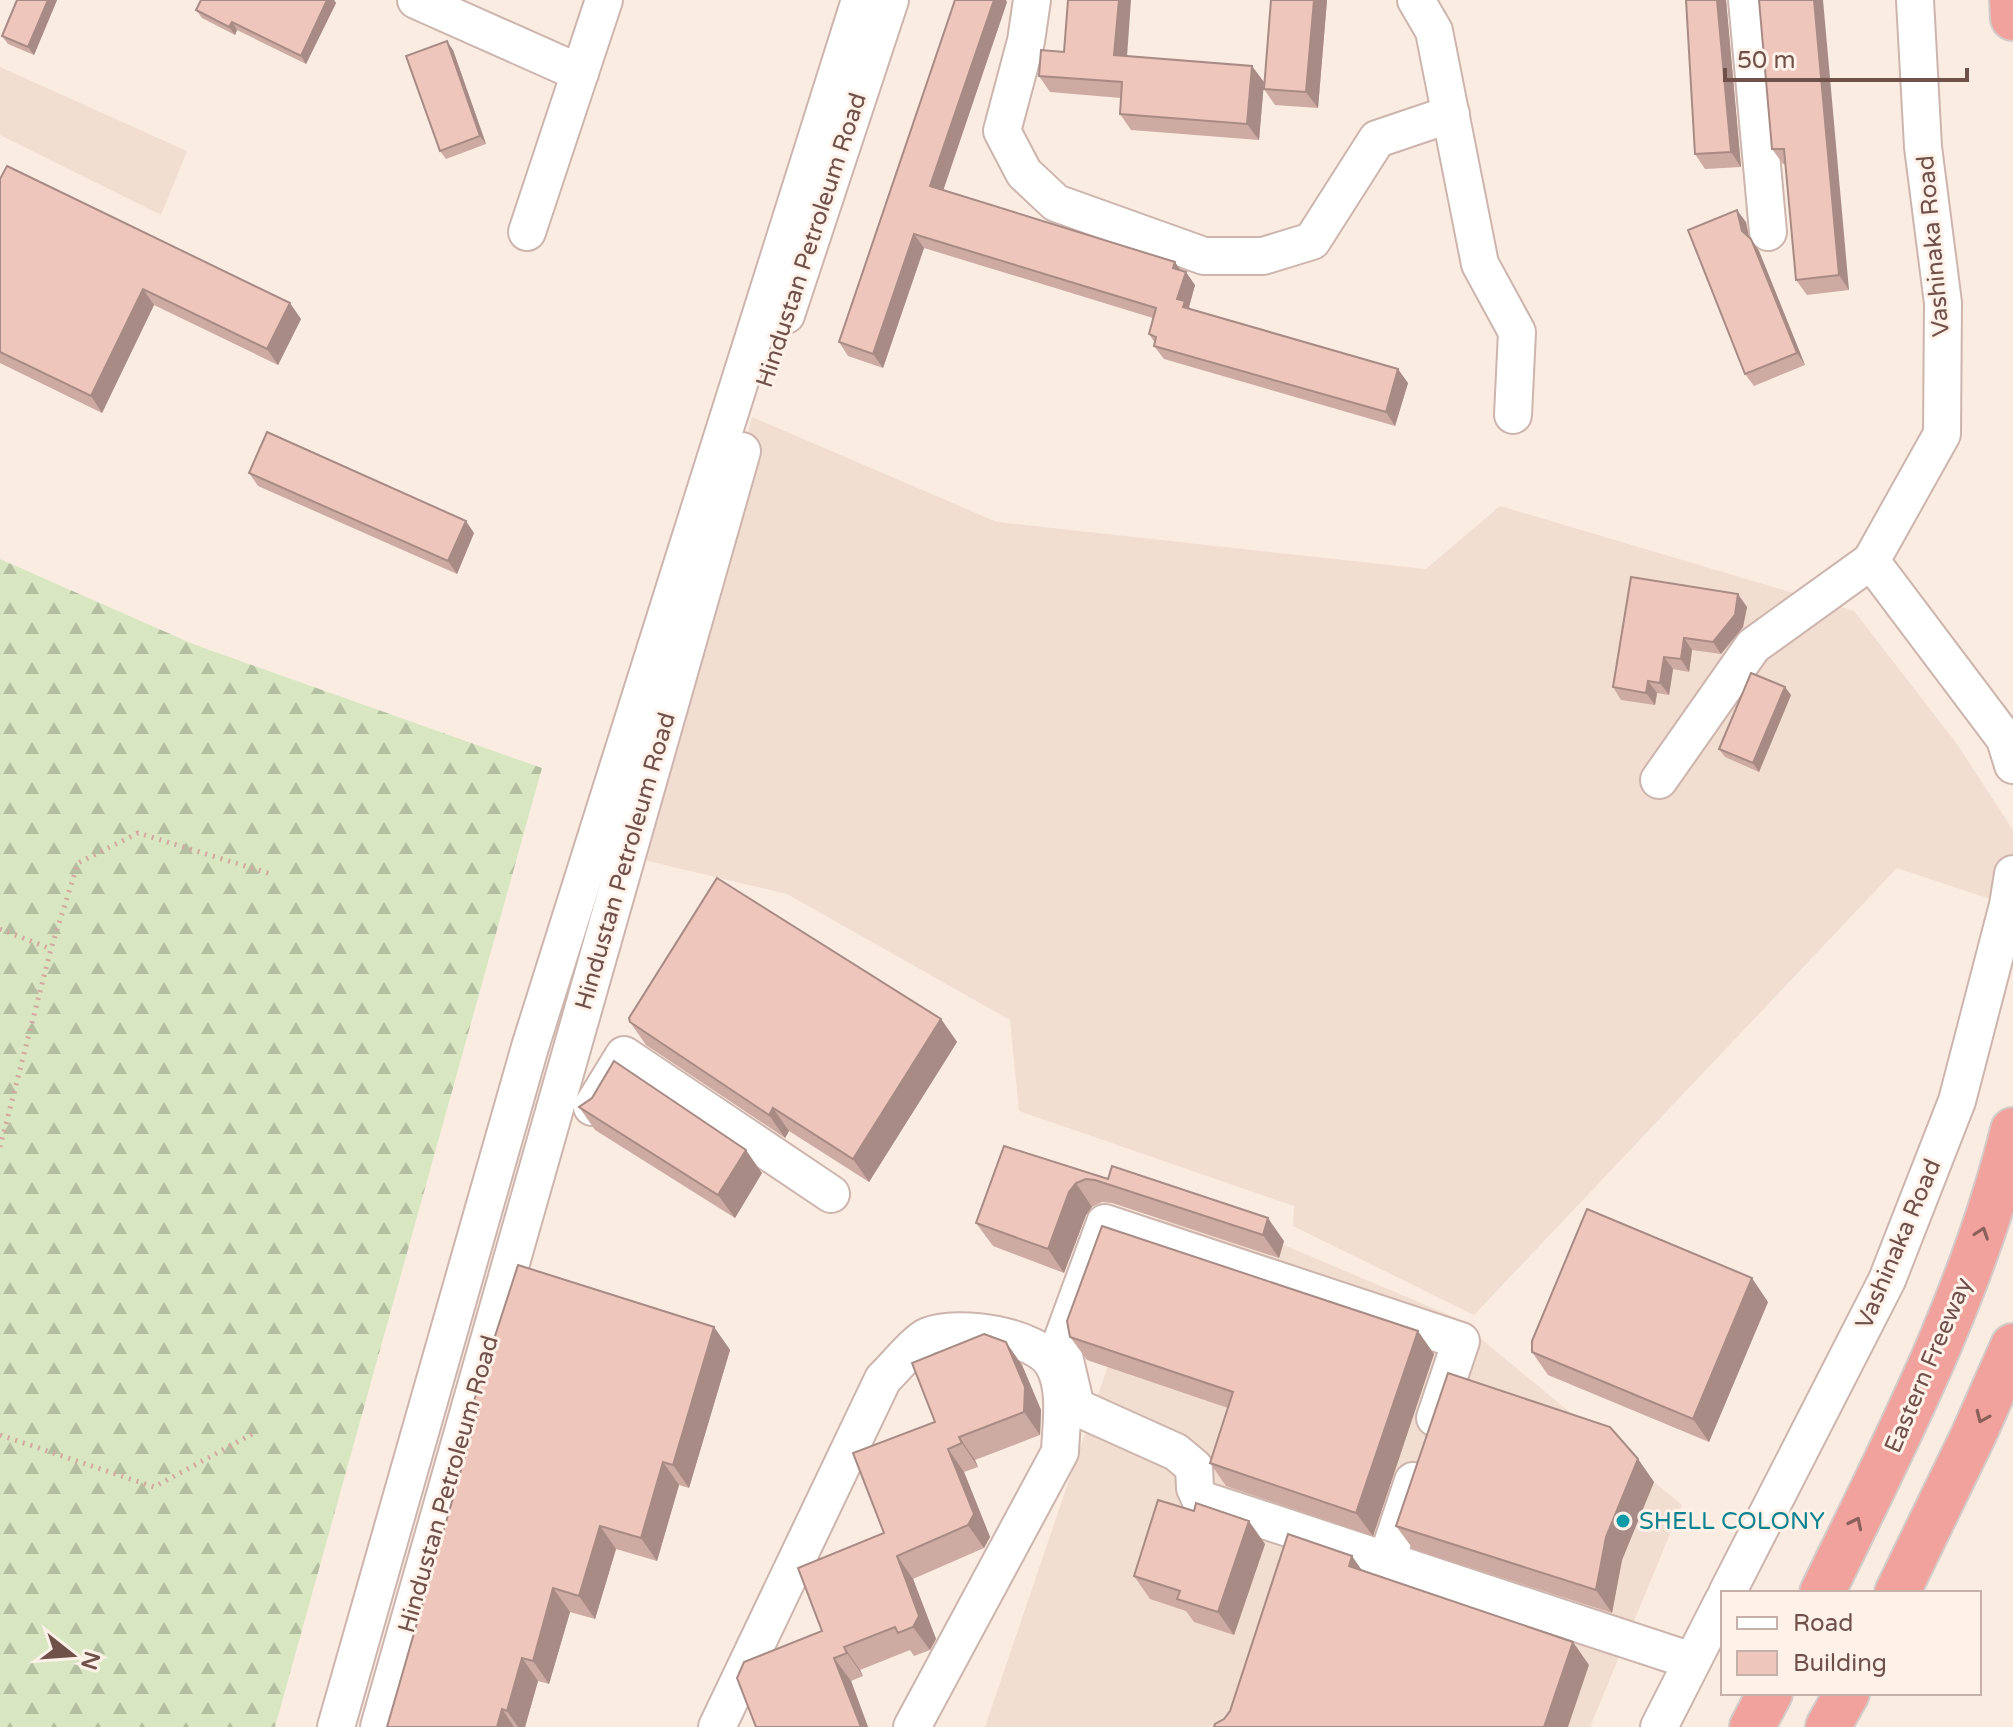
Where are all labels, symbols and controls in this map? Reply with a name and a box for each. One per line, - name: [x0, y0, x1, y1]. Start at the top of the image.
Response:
- scale bar: [1725, 32, 1967, 82]
- text: 50 m: [1737, 46, 1795, 75]
- street label: Hindustan Petroleum Road: [750, 89, 873, 391]
- street label: Vashinaka Road: [1911, 154, 1956, 338]
- street label: Hindustan Petroleum Road: [569, 709, 682, 1013]
- street label: Vashinaka Road: [1850, 1155, 1947, 1334]
- one-way arrow: [1972, 1227, 1988, 1241]
- street label: Eastern Freeway: [1878, 1273, 1978, 1457]
- street label: Hindustan Petroleum Road: [392, 1332, 505, 1636]
- one-way arrow: [1975, 1409, 1991, 1423]
- place label: SHELL COLONY: [1639, 1507, 1825, 1536]
- marker: SHELL COLONY: [1614, 1512, 1632, 1530]
- one-way arrow: [1846, 1516, 1862, 1531]
- legend: [1721, 1591, 1981, 1695]
- text: Road: [1793, 1609, 1853, 1638]
- north arrow: [32, 1615, 112, 1695]
- text: N: [75, 1648, 105, 1673]
- text: Building: [1793, 1649, 1887, 1678]

